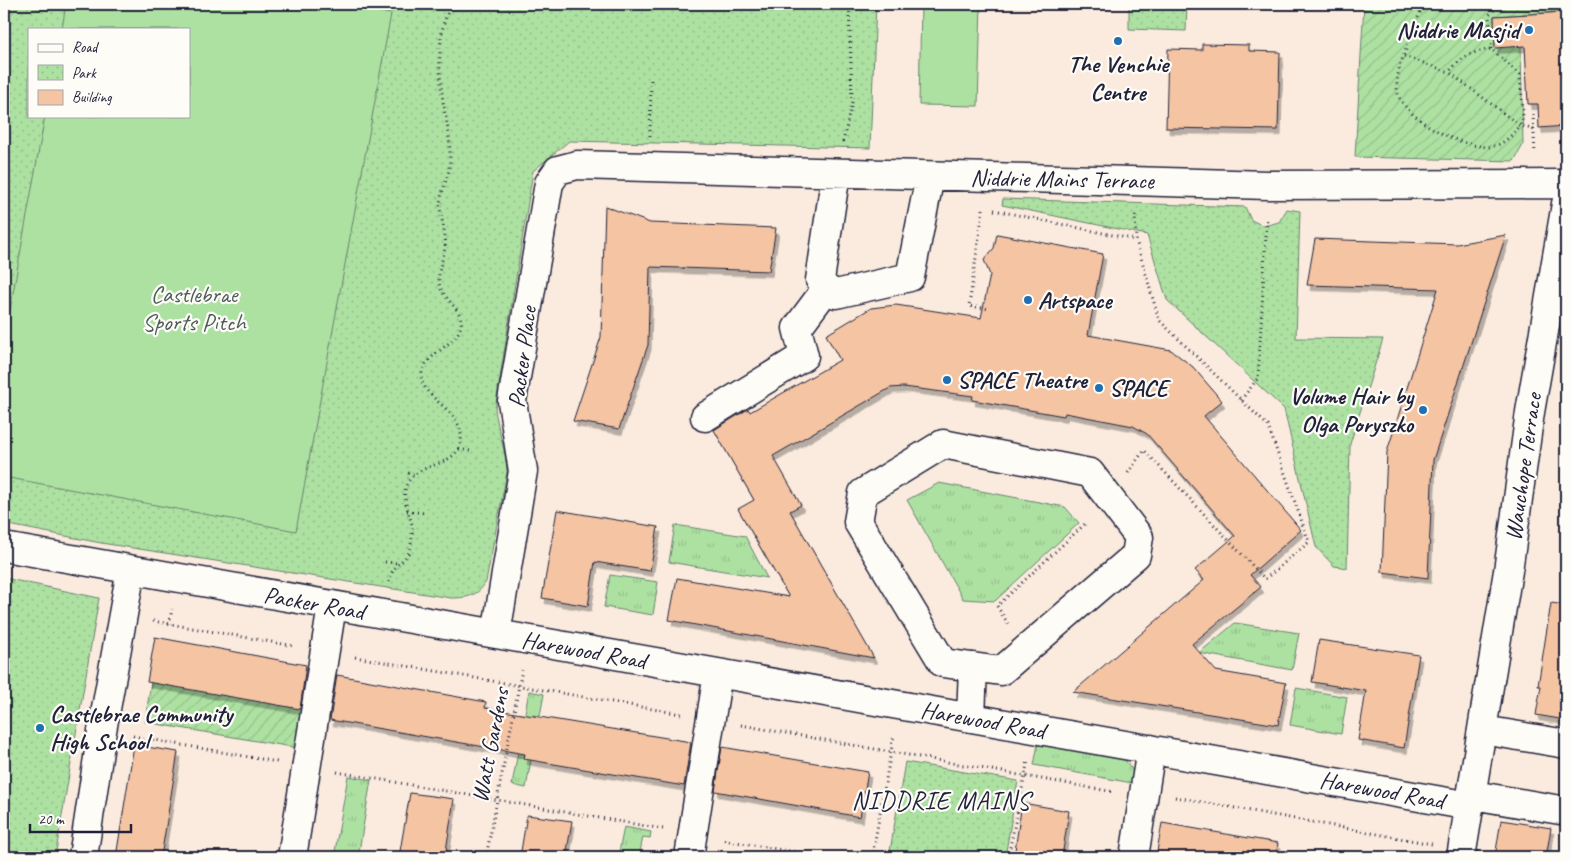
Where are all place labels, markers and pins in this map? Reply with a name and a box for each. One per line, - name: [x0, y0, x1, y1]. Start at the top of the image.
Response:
- place label: Niddrie Masjid: [1396, 15, 1523, 45]
- marker: Niddrie Masjid: [1523, 24, 1535, 36]
- marker: The Venchie Centre: [1112, 35, 1124, 47]
- place label: The Venchie Centre: [1068, 49, 1170, 107]
- place label: Artspace: [1038, 285, 1113, 315]
- marker: Artspace: [1022, 294, 1034, 306]
- place label: SPACE Theatre: [957, 365, 1089, 395]
- place label: SPACE: [1109, 373, 1171, 403]
- marker: SPACE Theatre: [941, 374, 953, 386]
- place label: Volume Hair by Olga Poryszko: [1289, 381, 1415, 439]
- marker: SPACE: [1093, 382, 1105, 394]
- marker: Volume Hair by Olga Poryszko: [1417, 404, 1429, 416]
- place label: Castlebrae Community High School: [50, 699, 235, 757]
- marker: Castlebrae Community High School: [34, 722, 46, 734]

